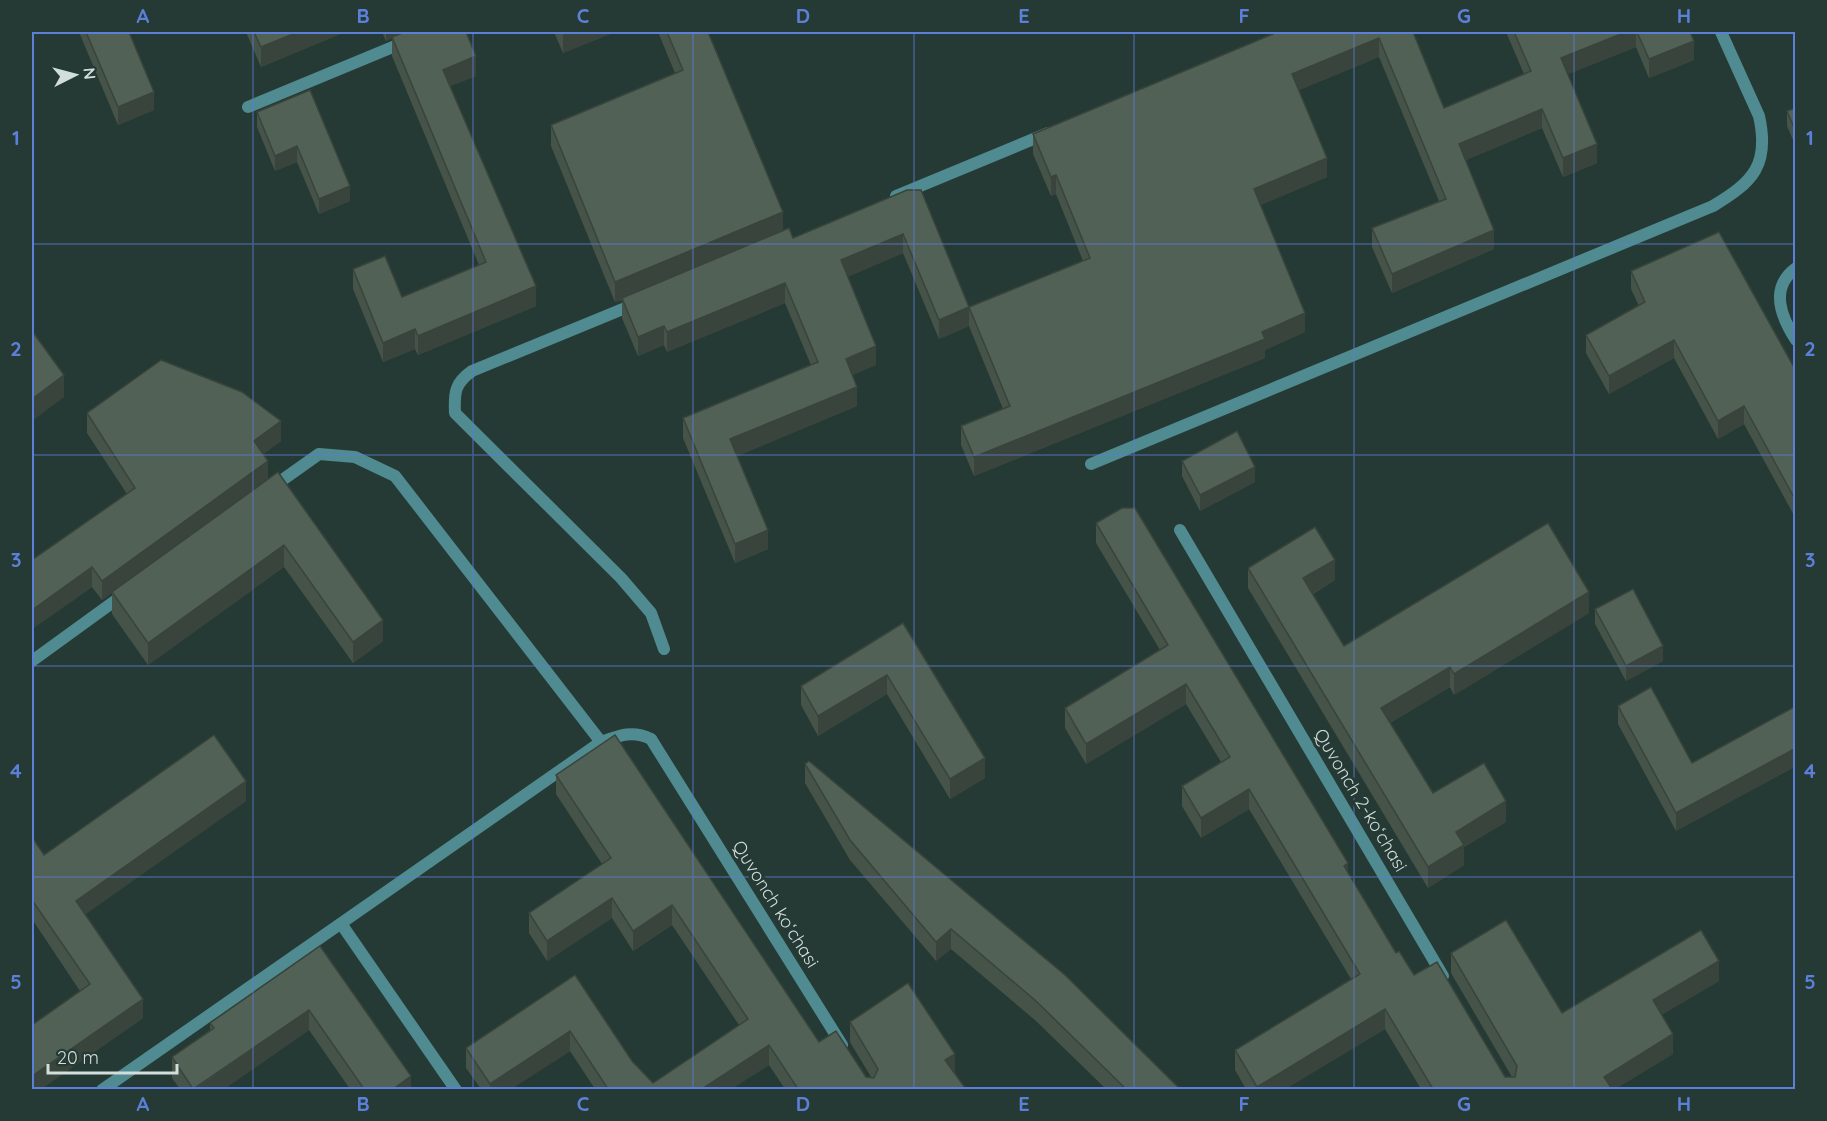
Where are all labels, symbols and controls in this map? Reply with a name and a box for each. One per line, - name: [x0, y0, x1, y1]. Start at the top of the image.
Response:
- text: A: [137, 3, 150, 28]
- text: B: [356, 3, 370, 28]
- text: C: [577, 3, 590, 28]
- text: D: [796, 3, 810, 28]
- text: E: [1018, 3, 1030, 28]
- text: F: [1238, 3, 1250, 28]
- text: G: [1457, 3, 1471, 28]
- text: H: [1677, 3, 1691, 28]
- north arrow: [45, 45, 105, 105]
- text: N: [79, 67, 100, 80]
- text: 1: [12, 125, 20, 150]
- text: 1: [1806, 125, 1814, 150]
- text: 2: [10, 336, 22, 361]
- text: 2: [1804, 336, 1816, 361]
- text: 3: [11, 547, 21, 572]
- text: 3: [1805, 547, 1815, 572]
- street label: Quvonch 2-koʻchasi: [1309, 724, 1413, 876]
- text: 4: [10, 758, 22, 783]
- text: 4: [1804, 758, 1816, 783]
- street label: Quvonch koʻchasi: [728, 836, 824, 972]
- text: 5: [10, 969, 22, 994]
- text: 5: [1804, 969, 1816, 994]
- scale bar: [48, 1037, 177, 1075]
- text: 20 m: [57, 1046, 99, 1069]
- text: A: [137, 1091, 150, 1116]
- text: B: [356, 1091, 370, 1116]
- text: C: [577, 1091, 590, 1116]
- text: D: [796, 1091, 810, 1116]
- text: E: [1018, 1091, 1030, 1116]
- text: F: [1238, 1091, 1250, 1116]
- text: G: [1457, 1091, 1471, 1116]
- text: H: [1677, 1091, 1691, 1116]

